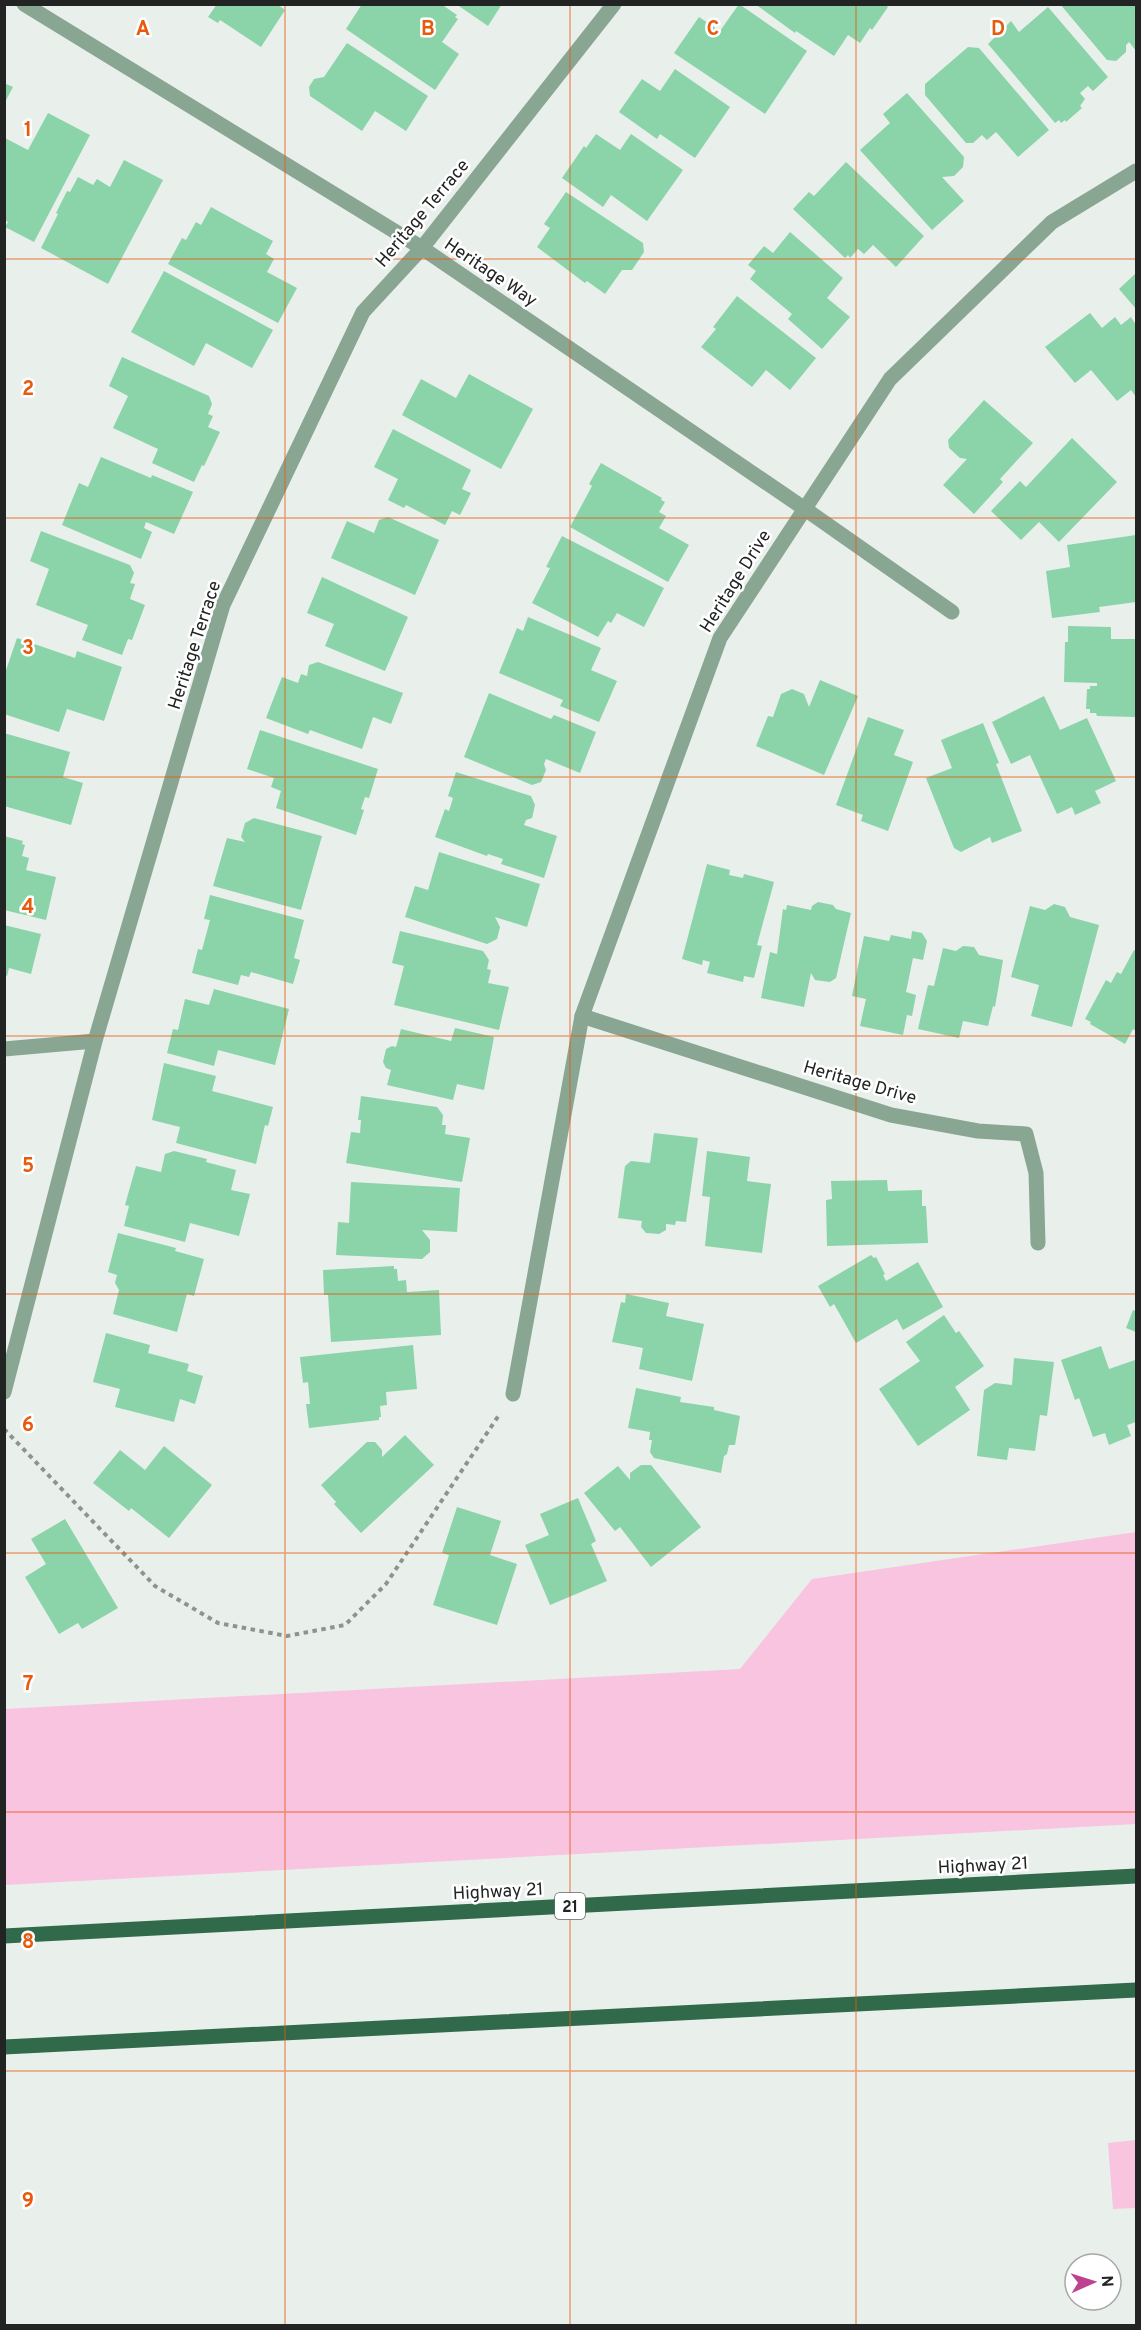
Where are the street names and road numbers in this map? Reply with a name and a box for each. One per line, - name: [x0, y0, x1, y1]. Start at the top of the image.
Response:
- street label: Heritage Terrace: [371, 155, 475, 273]
- street label: Heritage Way: [439, 234, 541, 313]
- street label: Heritage Drive: [696, 526, 777, 637]
- street label: Heritage Terrace: [164, 578, 227, 713]
- street label: Heritage Drive: [800, 1056, 919, 1111]
- street label: Highway 21: [937, 1853, 1029, 1880]
- street label: Highway 21: [452, 1879, 544, 1906]
- road number: 21: [555, 1893, 585, 1919]

